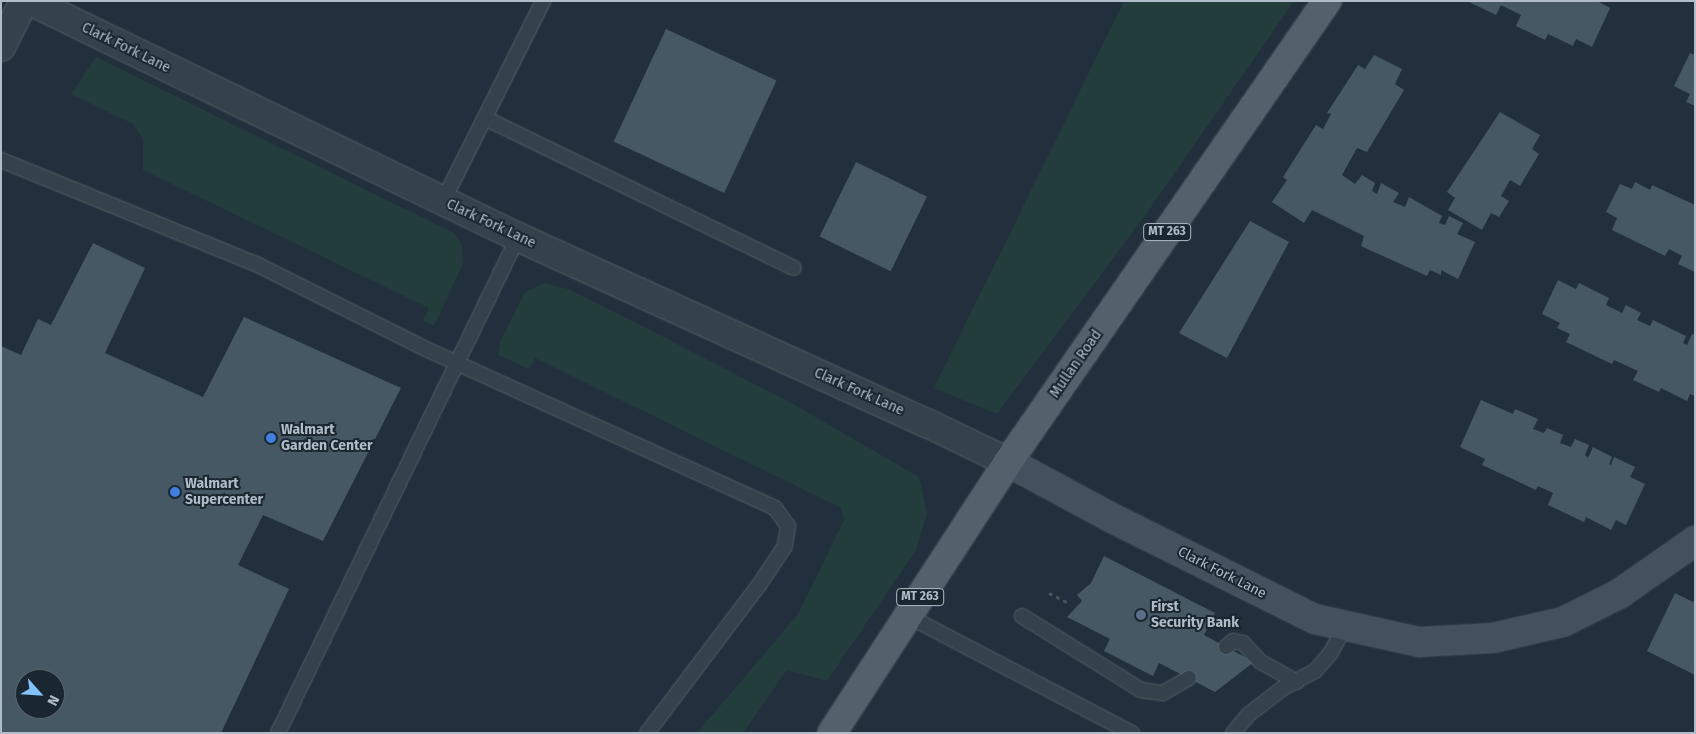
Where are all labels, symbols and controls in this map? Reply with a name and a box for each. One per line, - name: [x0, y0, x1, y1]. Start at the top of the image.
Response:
- street label: Clark Fork Lane: [79, 19, 173, 77]
- street label: Clark Fork Lane: [444, 196, 538, 252]
- road number: MT 263: [1142, 222, 1192, 242]
- street label: Mullan Road: [1046, 327, 1106, 401]
- street label: Clark Fork Lane: [811, 365, 907, 419]
- place label: Walmart Garden Center: [281, 422, 372, 454]
- marker: Walmart Garden Center: [265, 432, 277, 444]
- place label: Walmart Supercenter: [185, 476, 263, 508]
- marker: Walmart Supercenter: [169, 486, 181, 498]
- street label: Clark Fork Lane: [1175, 544, 1269, 602]
- road number: MT 263: [895, 588, 945, 606]
- place label: First Security Bank: [1151, 599, 1239, 632]
- marker: First Security Bank: [1135, 609, 1147, 621]
- north arrow: [15, 669, 65, 719]
- text: N: [43, 692, 63, 708]

